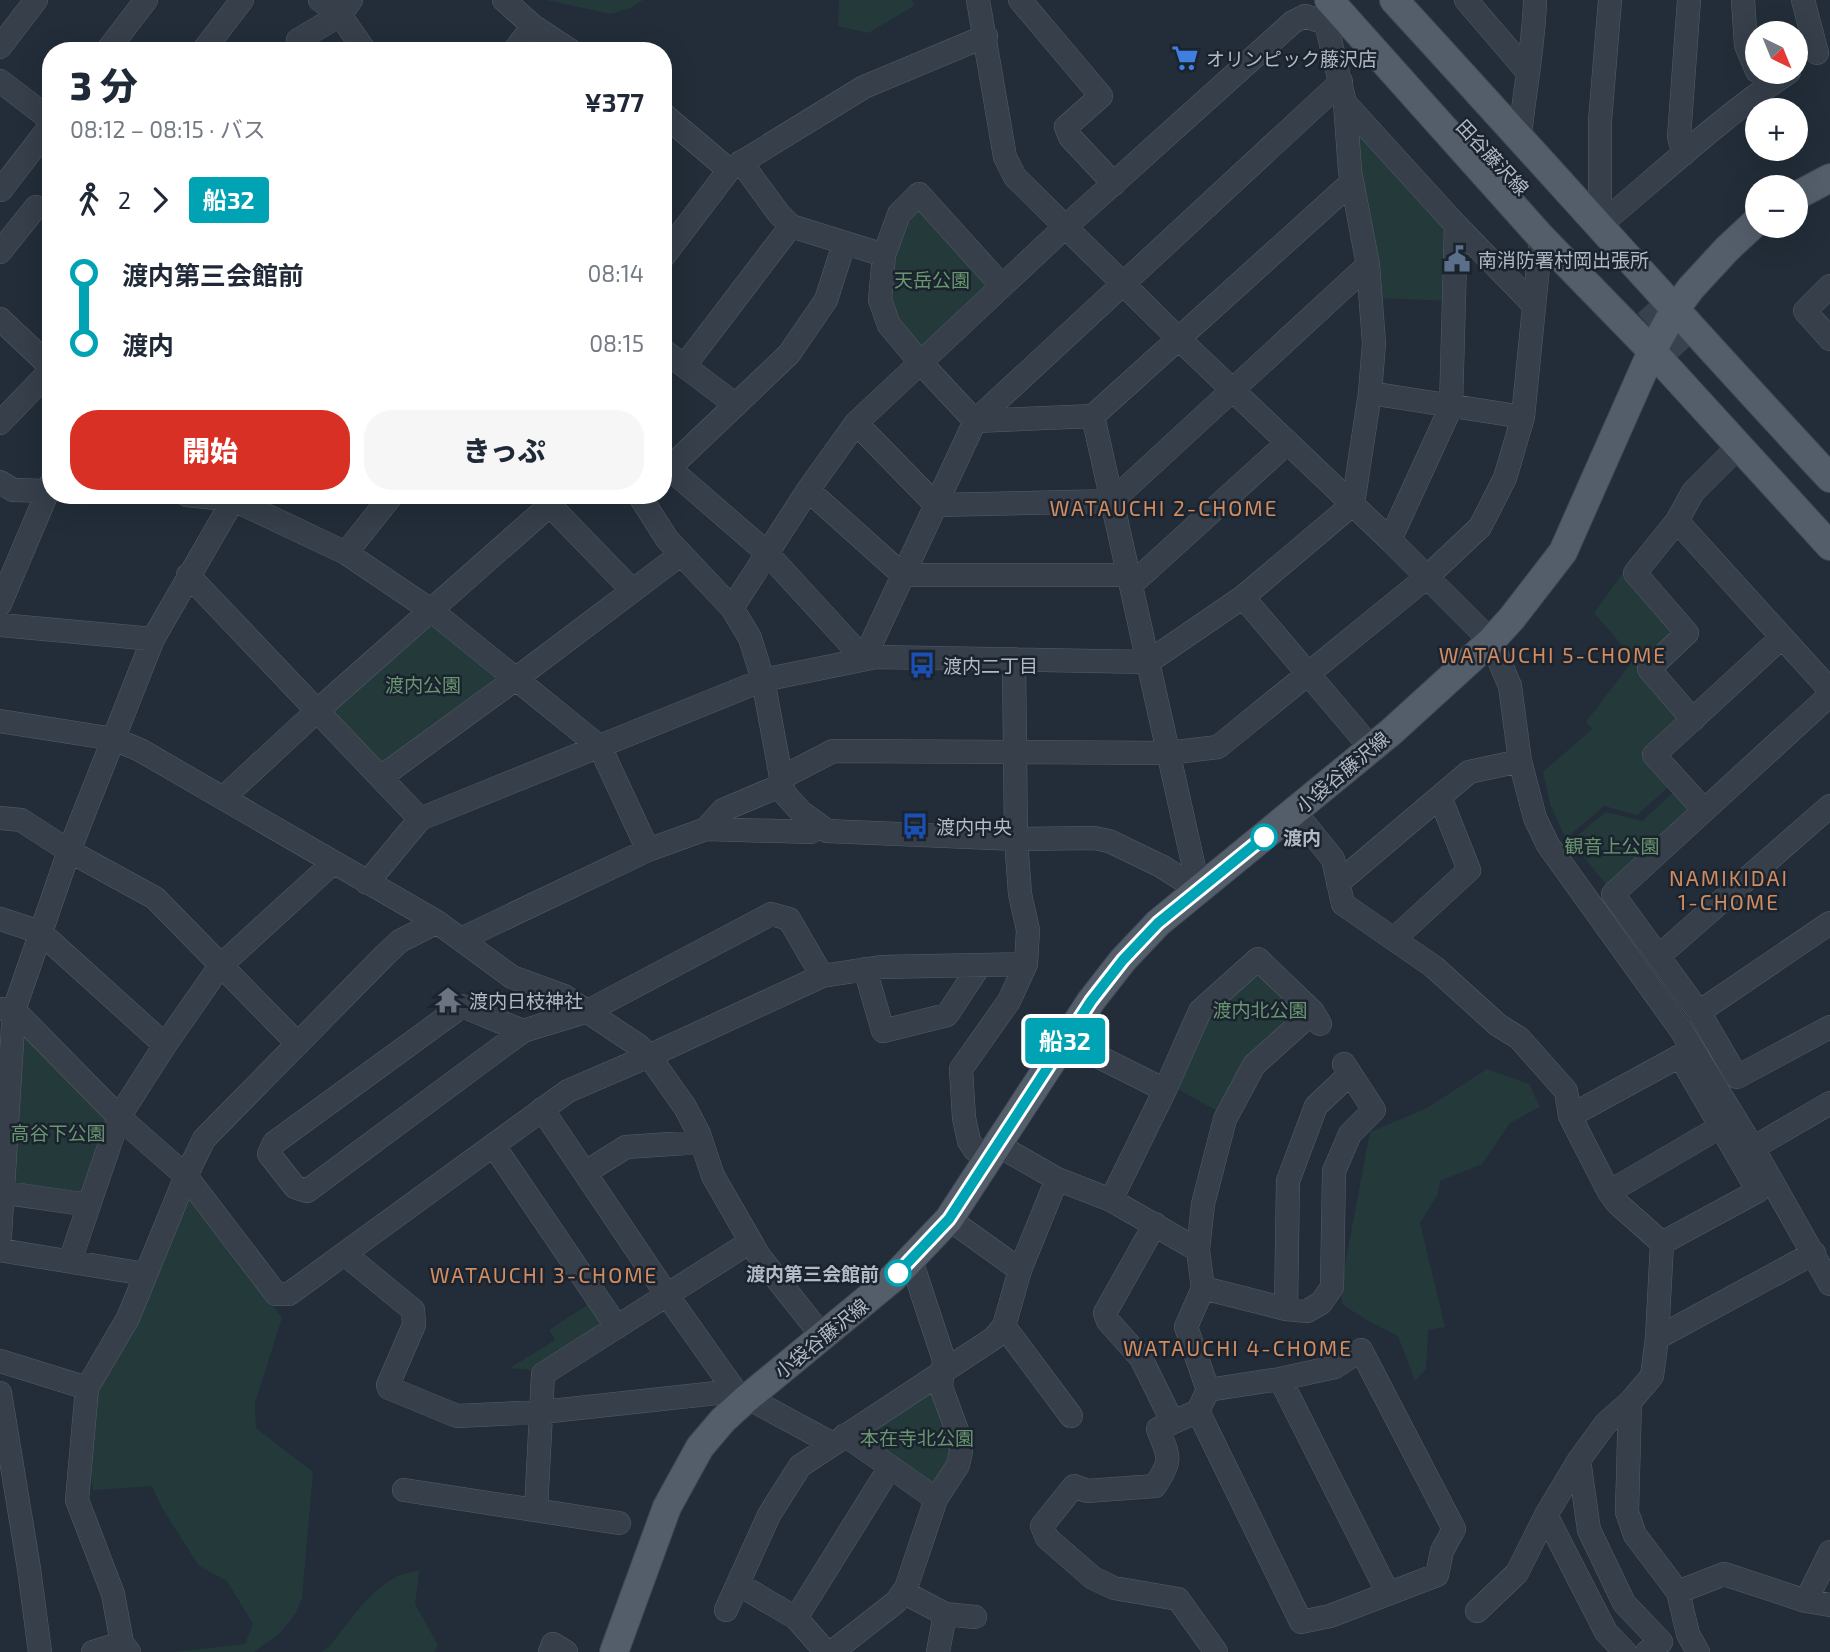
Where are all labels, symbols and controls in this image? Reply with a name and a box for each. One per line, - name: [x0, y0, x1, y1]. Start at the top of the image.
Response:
- north arrow: [1745, 21, 1808, 84]
- map controls: [1745, 21, 1808, 238]
- supermarket icon: オリンピック藤沢店: [1170, 43, 1200, 73]
- place label: オリンピック藤沢店: [1206, 47, 1377, 70]
- text: 3 分: [70, 62, 138, 108]
- text: ¥377: [585, 86, 644, 117]
- button: +: [1745, 98, 1808, 161]
- street label: 田谷藤沢線: [1452, 114, 1534, 200]
- text: 08:12 – 08:15 · バス: [70, 115, 266, 143]
- button: −: [1745, 175, 1808, 238]
- icon: walk: [70, 181, 108, 219]
- icon: forward: [141, 181, 179, 219]
- text: 船32: [203, 185, 255, 214]
- text: 2: [118, 186, 131, 214]
- public building icon: 南消防署村岡出張所: [1442, 244, 1472, 274]
- place label: 南消防署村岡出張所: [1478, 248, 1649, 271]
- text: 渡内第三会館前: [122, 259, 304, 290]
- text: 08:14: [587, 259, 644, 287]
- park label: 天岳公園: [894, 268, 970, 291]
- text: 渡内: [122, 329, 174, 360]
- text: 08:15: [589, 329, 644, 357]
- button: 開始: [70, 410, 350, 490]
- button: きっぷ: [364, 410, 644, 490]
- district label: WATAUCHI 2-CHOME: [1050, 495, 1278, 520]
- district label: WATAUCHI 5-CHOME: [1439, 642, 1667, 667]
- bus stop icon: 渡内二丁目: [907, 650, 937, 680]
- place label: 渡内二丁目: [943, 654, 1038, 677]
- park label: 渡内公園: [385, 673, 461, 696]
- street label: 小袋谷藤沢線: [1291, 727, 1393, 817]
- bus stop icon: 渡内中央: [900, 811, 930, 841]
- place label: 渡内中央: [936, 815, 1012, 838]
- marker: 渡内: [1251, 824, 1277, 850]
- place label: 渡内: [1283, 826, 1321, 849]
- park label: 観音上公園: [1564, 834, 1660, 857]
- district label: NAMIKIDAI 1-CHOME: [1669, 865, 1789, 914]
- temple icon: 渡内日枝神社: [433, 985, 463, 1015]
- place label: 渡内日枝神社: [469, 989, 583, 1012]
- park label: 渡内北公園: [1212, 998, 1308, 1021]
- line badge: 船32: [1025, 1018, 1105, 1064]
- text: 船32: [1039, 1026, 1091, 1055]
- park label: 高谷下公園: [10, 1121, 106, 1144]
- marker: 渡内第三会館前: [885, 1260, 911, 1286]
- district label: WATAUCHI 3-CHOME: [430, 1262, 658, 1287]
- place label: 渡内第三会館前: [746, 1262, 879, 1285]
- street label: 小袋谷藤沢線: [769, 1293, 873, 1383]
- district label: WATAUCHI 4-CHOME: [1123, 1335, 1353, 1360]
- park label: 本在寺北公園: [860, 1426, 974, 1449]

